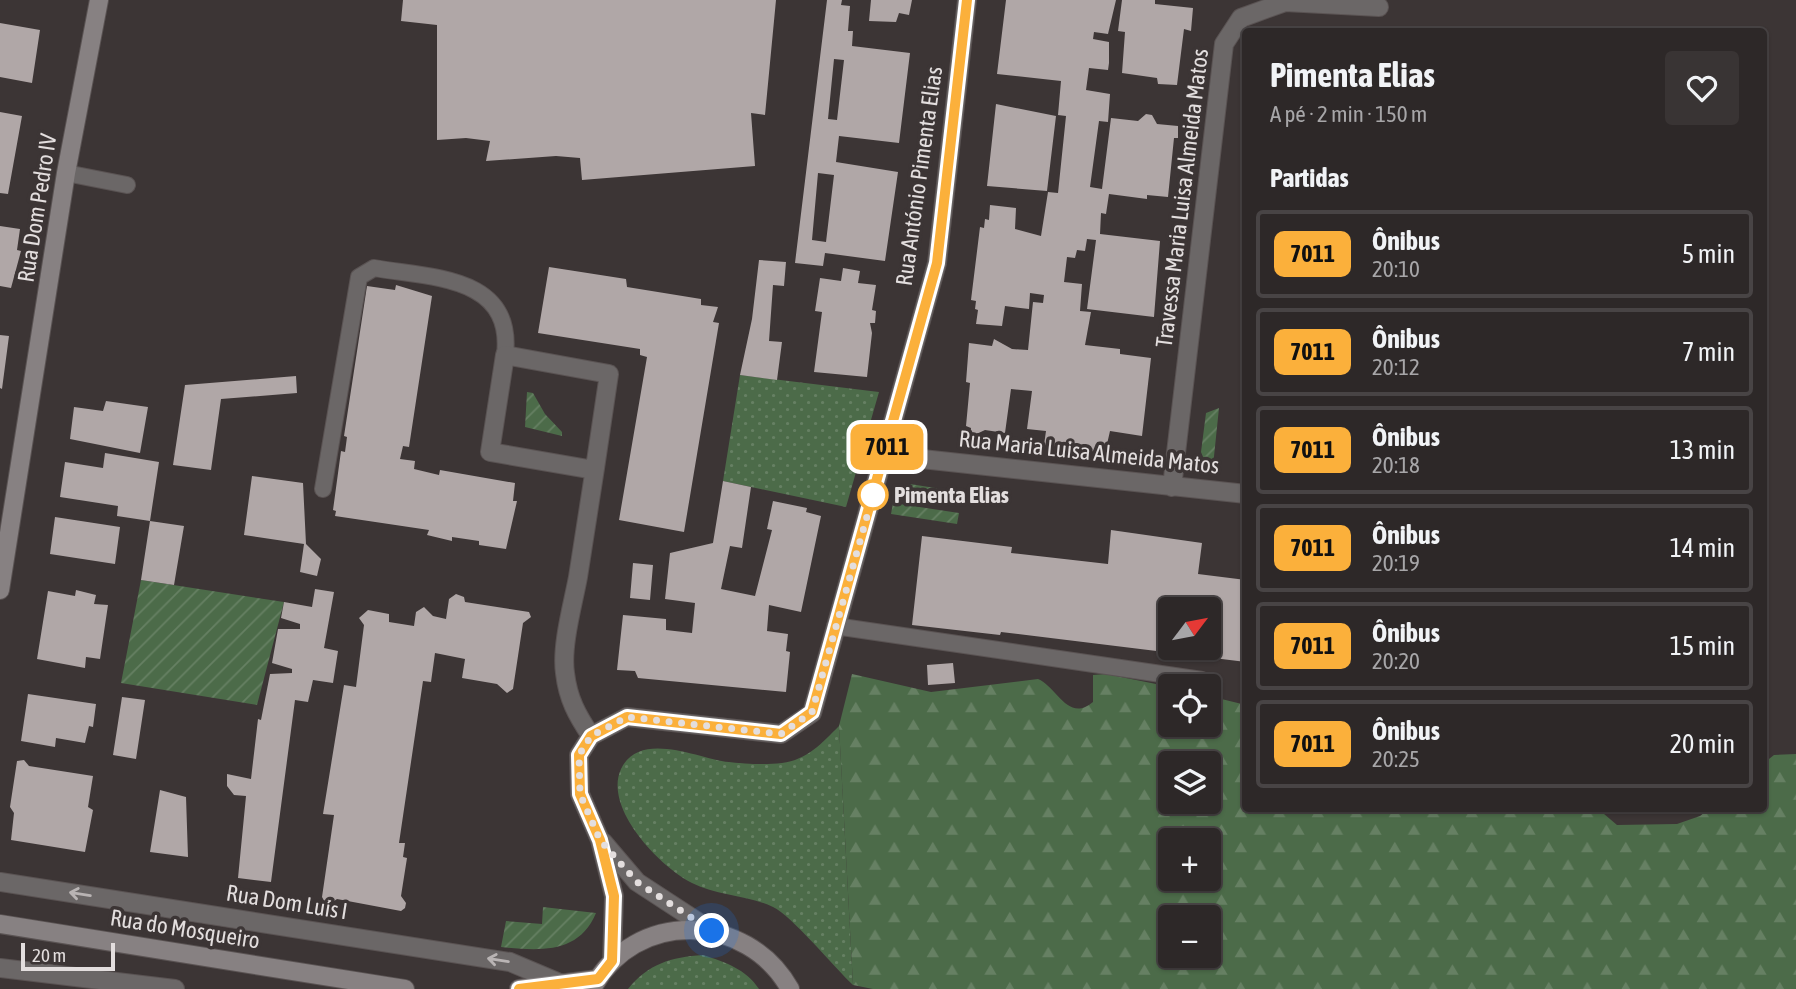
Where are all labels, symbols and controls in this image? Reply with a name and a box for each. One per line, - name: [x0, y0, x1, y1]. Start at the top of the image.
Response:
- street label: Travessa Maria Luisa Almeida Matos: [1151, 47, 1213, 349]
- button: heart: [1665, 51, 1739, 125]
- text: Pimenta Elias: [1270, 56, 1435, 94]
- street label: Rua António Pimenta Elias: [891, 65, 947, 287]
- text: A pé · 2 min · 150 m: [1270, 101, 1427, 127]
- street label: Rua Dom Pedro IV: [12, 131, 62, 284]
- text: Partidas: [1270, 163, 1349, 193]
- text: Ônibus: [1372, 226, 1440, 256]
- text: 5 min: [1682, 239, 1735, 269]
- text: 7011: [1290, 240, 1335, 267]
- text: 20:10: [1372, 256, 1420, 282]
- text: Ônibus: [1372, 324, 1440, 354]
- text: 7 min: [1682, 337, 1735, 367]
- text: 7011: [1290, 338, 1335, 365]
- text: 20:12: [1372, 354, 1420, 380]
- text: Ônibus: [1372, 422, 1440, 452]
- line badge: 7011: [838, 424, 936, 470]
- street label: Rua Maria Luisa Almeida Matos: [958, 425, 1220, 479]
- text: 7011: [864, 433, 910, 460]
- text: 13 min: [1670, 435, 1735, 465]
- text: 7011: [1290, 436, 1335, 463]
- text: 20:18: [1372, 452, 1420, 478]
- marker: Pimenta Elias: [858, 480, 888, 510]
- place label: Pimenta Elias: [894, 482, 1009, 508]
- text: Ônibus: [1372, 520, 1440, 550]
- text: 14 min: [1670, 533, 1735, 563]
- text: 7011: [1290, 534, 1335, 561]
- text: 20:19: [1372, 550, 1420, 576]
- north arrow: [1158, 597, 1222, 660]
- map controls: [1158, 597, 1221, 968]
- text: Ônibus: [1372, 618, 1440, 648]
- text: 15 min: [1670, 631, 1735, 661]
- text: 7011: [1290, 632, 1335, 659]
- text: 20:20: [1372, 648, 1420, 674]
- button: locate: [1158, 674, 1221, 737]
- text: Ônibus: [1372, 716, 1440, 746]
- text: 20 min: [1670, 729, 1735, 759]
- text: 7011: [1290, 730, 1335, 757]
- text: 20:25: [1372, 746, 1420, 772]
- button: layers: [1158, 751, 1221, 814]
- button: +: [1158, 828, 1221, 891]
- street label: Rua Dom Luís I: [225, 880, 349, 924]
- one-way arrow: [69, 887, 92, 900]
- street label: Rua do Mosqueiro: [108, 904, 262, 954]
- button: −: [1158, 905, 1221, 968]
- your location: [694, 913, 729, 948]
- scale bar: [21, 940, 116, 972]
- text: 20 m: [32, 944, 66, 966]
- one-way arrow: [487, 953, 510, 966]

